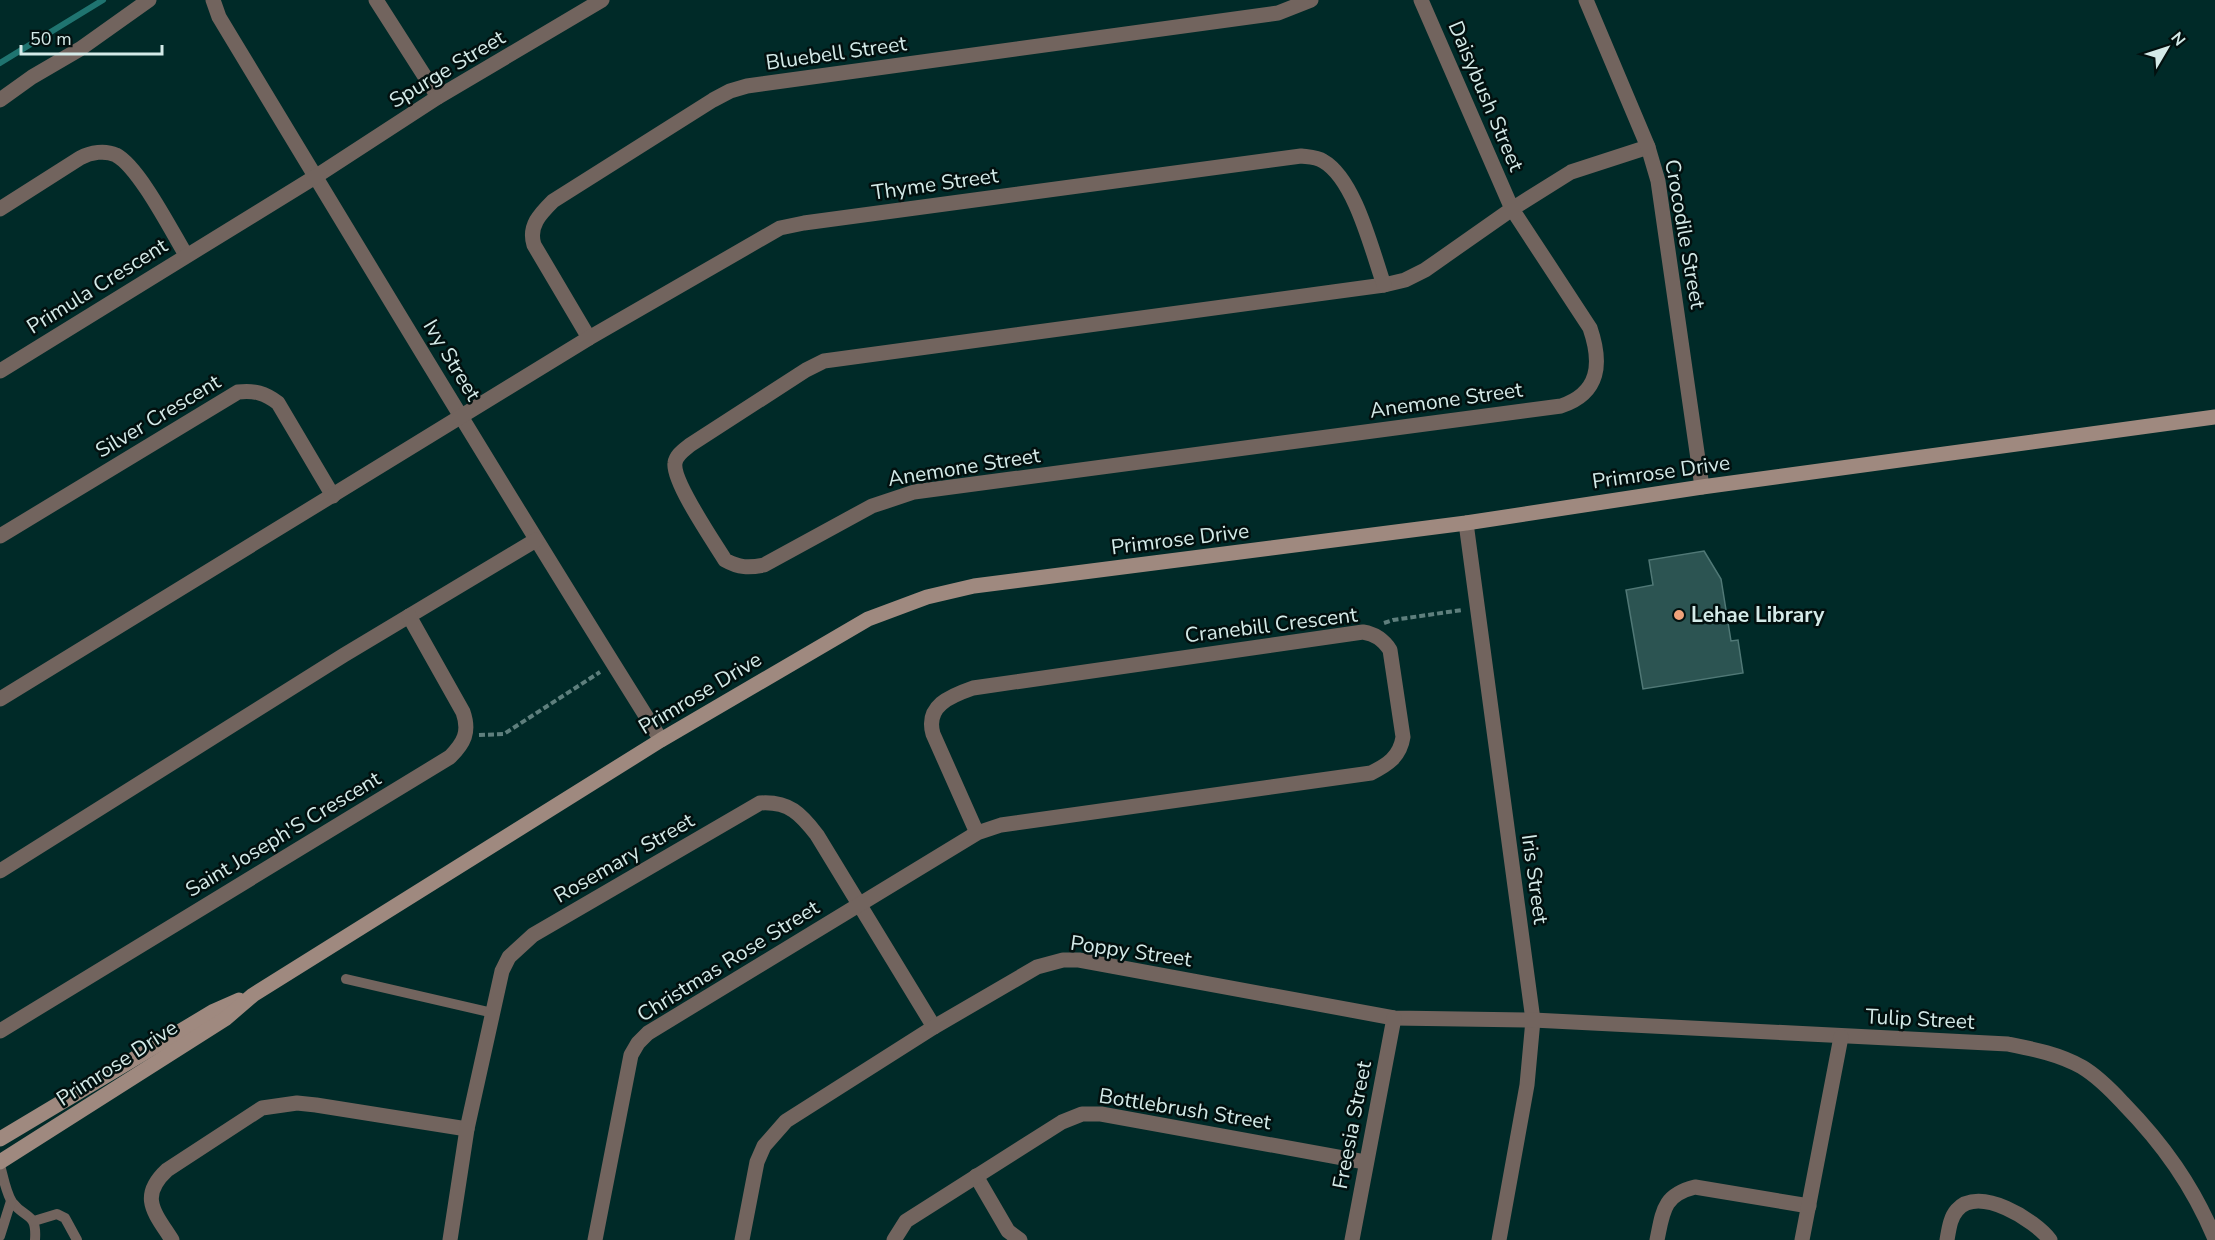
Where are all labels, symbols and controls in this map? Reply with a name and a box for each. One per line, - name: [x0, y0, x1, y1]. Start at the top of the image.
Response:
- street label: Daisybush Street: [1442, 16, 1531, 176]
- scale bar: [21, 18, 162, 56]
- north arrow: [2137, 18, 2197, 78]
- street label: Spurge Street: [384, 23, 511, 115]
- text: 50 m: [30, 27, 72, 51]
- text: N: [2166, 28, 2190, 51]
- street label: Bluebell Street: [764, 29, 909, 77]
- street label: Crocodile Street: [1658, 157, 1712, 312]
- street label: Thyme Street: [870, 161, 1001, 207]
- street label: Primula Crescent: [21, 231, 173, 340]
- street label: Ivy Street: [417, 314, 488, 406]
- street label: Silver Crescent: [90, 367, 226, 464]
- street label: Anemone Street: [1368, 375, 1525, 425]
- street label: Anemone Street: [886, 441, 1043, 493]
- street label: Primrose Drive: [1590, 448, 1732, 496]
- street label: Primrose Drive: [1109, 517, 1251, 561]
- street label: Cranebill Crescent: [1183, 600, 1359, 649]
- place label: Lehae Library: [1691, 601, 1825, 629]
- marker: Lehae Library: [1672, 608, 1686, 622]
- street label: Primrose Drive: [633, 645, 767, 741]
- street label: Saint Joseph'S Crescent: [180, 764, 386, 903]
- street label: Rosemary Street: [549, 806, 700, 909]
- street label: Iris Street: [1515, 832, 1555, 926]
- street label: Christmas Rose Street: [632, 893, 825, 1028]
- street label: Poppy Street: [1068, 929, 1194, 973]
- street label: Tulip Street: [1865, 1002, 1976, 1036]
- street label: Primrose Drive: [51, 1013, 183, 1113]
- street label: Freesia Street: [1326, 1058, 1378, 1191]
- street label: Bottlebrush Street: [1097, 1082, 1274, 1137]

